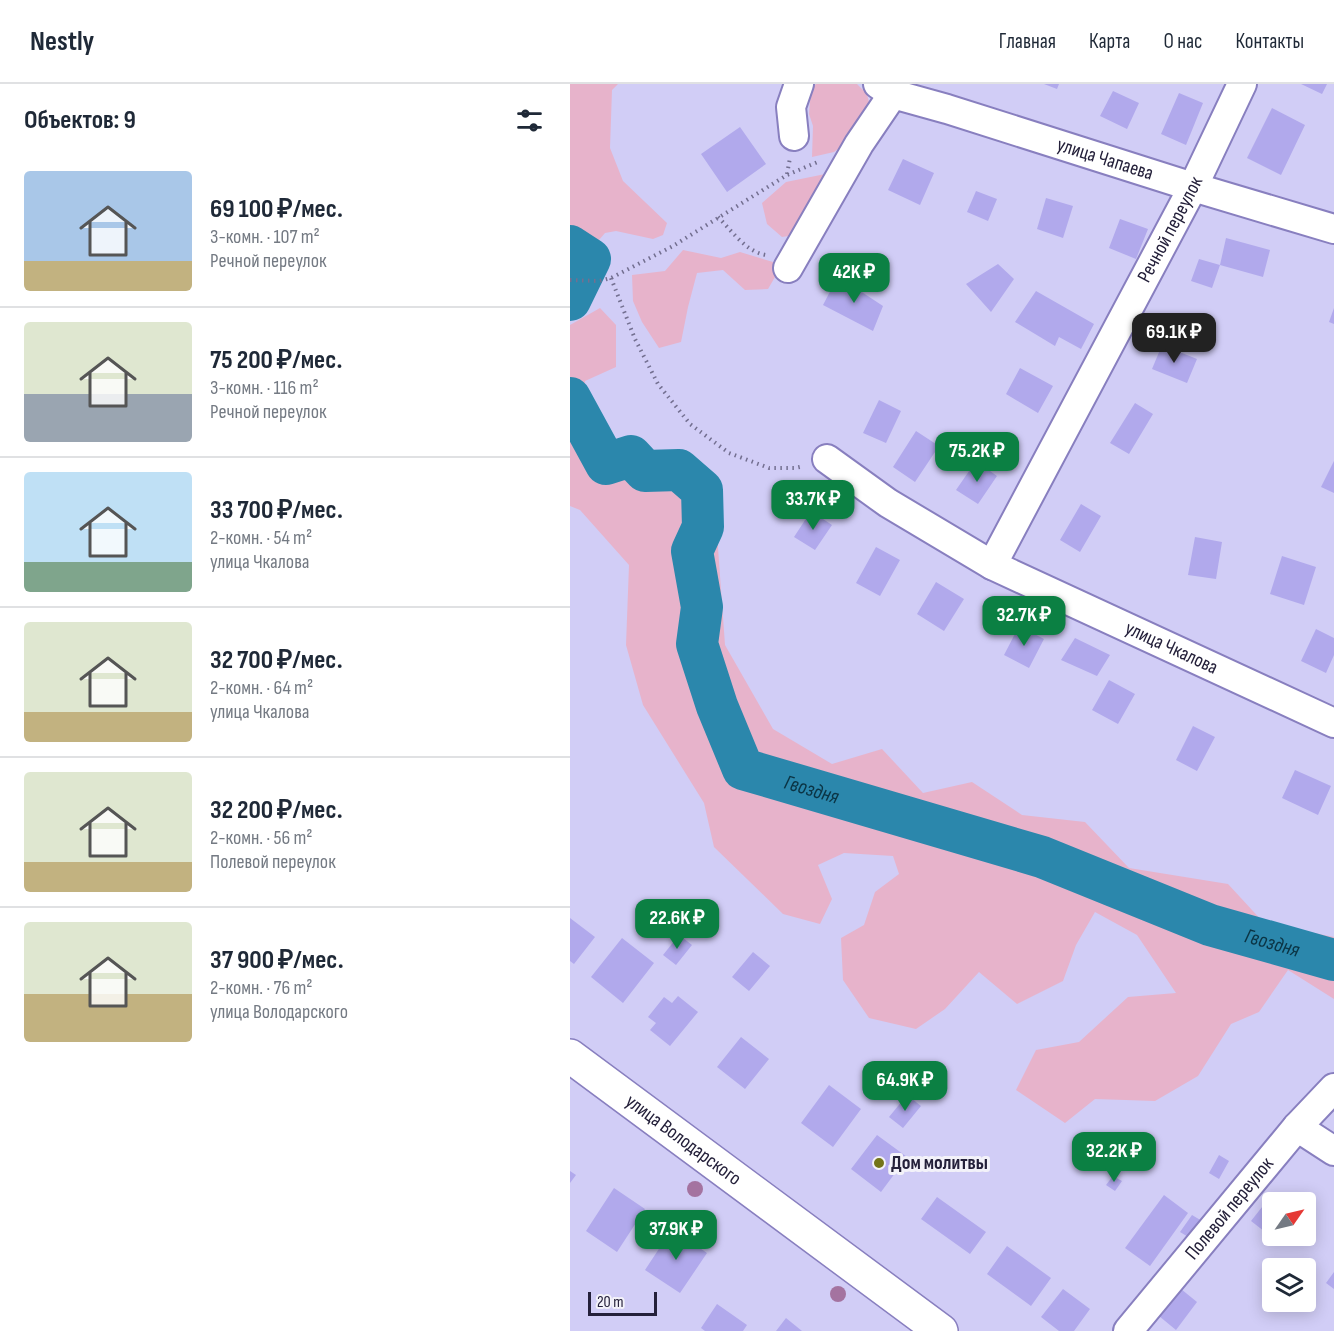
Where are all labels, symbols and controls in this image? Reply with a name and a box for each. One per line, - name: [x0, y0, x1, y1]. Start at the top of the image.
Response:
- text: Nestly: [30, 25, 94, 58]
- text: Главная: [999, 29, 1056, 54]
- text: Карта: [1089, 29, 1130, 54]
- text: О нас: [1163, 29, 1202, 54]
- text: Контакты: [1235, 29, 1304, 54]
- icon: filters: [513, 104, 546, 137]
- text: Объектов: 9: [24, 105, 136, 136]
- street label: улица Чапаева: [1054, 133, 1156, 186]
- street label: Речной переулок: [1132, 172, 1208, 287]
- text: 69 100 ₽/мес.: [210, 194, 343, 225]
- icon: home: [72, 195, 144, 267]
- text: 3-комн. · 107 m²: [210, 225, 320, 249]
- text: Речной переулок: [210, 249, 327, 273]
- pin: 42K ₽: [812, 253, 896, 304]
- text: 42K ₽: [833, 260, 875, 284]
- pin: 69.1K ₽: [1119, 313, 1229, 364]
- text: 69.1K ₽: [1146, 320, 1202, 344]
- text: 75 200 ₽/мес.: [210, 345, 343, 376]
- icon: home: [72, 346, 144, 418]
- text: 3-комн. · 116 m²: [210, 376, 319, 400]
- text: Речной переулок: [210, 400, 327, 424]
- pin: 75.2K ₽: [922, 432, 1032, 483]
- text: 75.2K ₽: [949, 439, 1005, 463]
- pin: 33.7K ₽: [758, 480, 868, 531]
- text: 33.7K ₽: [785, 487, 841, 511]
- text: 33 700 ₽/мес.: [210, 495, 343, 526]
- icon: home: [72, 496, 144, 568]
- text: 2-комн. · 54 m²: [210, 526, 312, 550]
- text: улица Чкалова: [210, 550, 309, 574]
- pin: 32.7K ₽: [969, 596, 1079, 647]
- text: 32.7K ₽: [996, 603, 1052, 627]
- street label: улица Чкалова: [1121, 616, 1222, 680]
- text: 32 700 ₽/мес.: [210, 645, 343, 676]
- icon: home: [72, 646, 144, 718]
- text: 2-комн. · 64 m²: [210, 676, 313, 700]
- text: улица Чкалова: [210, 700, 309, 724]
- water label: Гвоздня: [781, 769, 842, 809]
- text: 32 200 ₽/мес.: [210, 795, 343, 826]
- icon: home: [72, 796, 144, 868]
- text: 2-комн. · 56 m²: [210, 826, 313, 850]
- text: Полевой переулок: [210, 850, 336, 874]
- pin: 22.6K ₽: [622, 899, 732, 950]
- text: 22.6K ₽: [649, 906, 705, 930]
- water label: Гвоздня: [1242, 923, 1303, 962]
- text: 37 900 ₽/мес.: [210, 945, 344, 976]
- icon: home: [72, 946, 144, 1018]
- text: 2-комн. · 76 m²: [210, 976, 312, 1000]
- text: улица Володарского: [210, 1000, 348, 1024]
- pin: 64.9K ₽: [850, 1061, 960, 1112]
- text: 64.9K ₽: [876, 1068, 934, 1092]
- street label: улица Володарского: [621, 1089, 746, 1191]
- pin: 32.2K ₽: [1059, 1132, 1169, 1183]
- text: 32.2K ₽: [1086, 1139, 1142, 1163]
- place label: Дом молитвы: [891, 1151, 988, 1175]
- street label: Полевой переулок: [1180, 1152, 1279, 1265]
- marker: Дом молитвы: [872, 1156, 886, 1170]
- north arrow: [1262, 1192, 1316, 1246]
- map controls: [1262, 1192, 1316, 1312]
- pin: 37.9K ₽: [621, 1210, 731, 1261]
- text: 37.9K ₽: [649, 1217, 703, 1241]
- button: layers: [1262, 1258, 1316, 1312]
- scale bar: [588, 1289, 657, 1316]
- text: 20 m: [597, 1293, 624, 1312]

